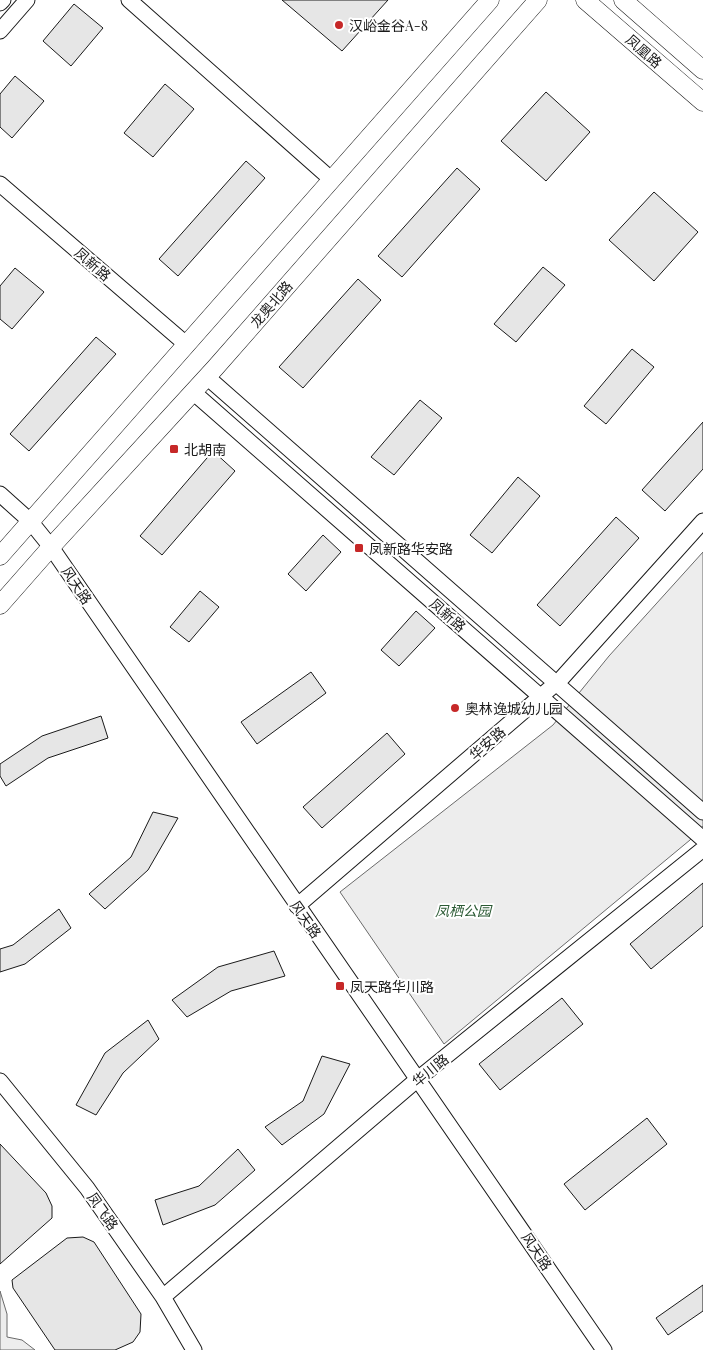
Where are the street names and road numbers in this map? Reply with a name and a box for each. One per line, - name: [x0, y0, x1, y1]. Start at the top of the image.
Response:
- street label: 凤凰路: [622, 30, 666, 72]
- street label: 凤新路: [71, 243, 115, 285]
- street label: 龙奥北路: [245, 277, 297, 331]
- street label: 风天路: [57, 562, 97, 608]
- street label: 凤新路: [426, 594, 470, 636]
- street label: 华安路: [465, 722, 509, 764]
- street label: 风天路: [286, 896, 326, 942]
- street label: 华川路: [408, 1049, 452, 1091]
- street label: 凤飞路: [83, 1188, 123, 1234]
- street label: 风天路: [517, 1228, 557, 1274]

